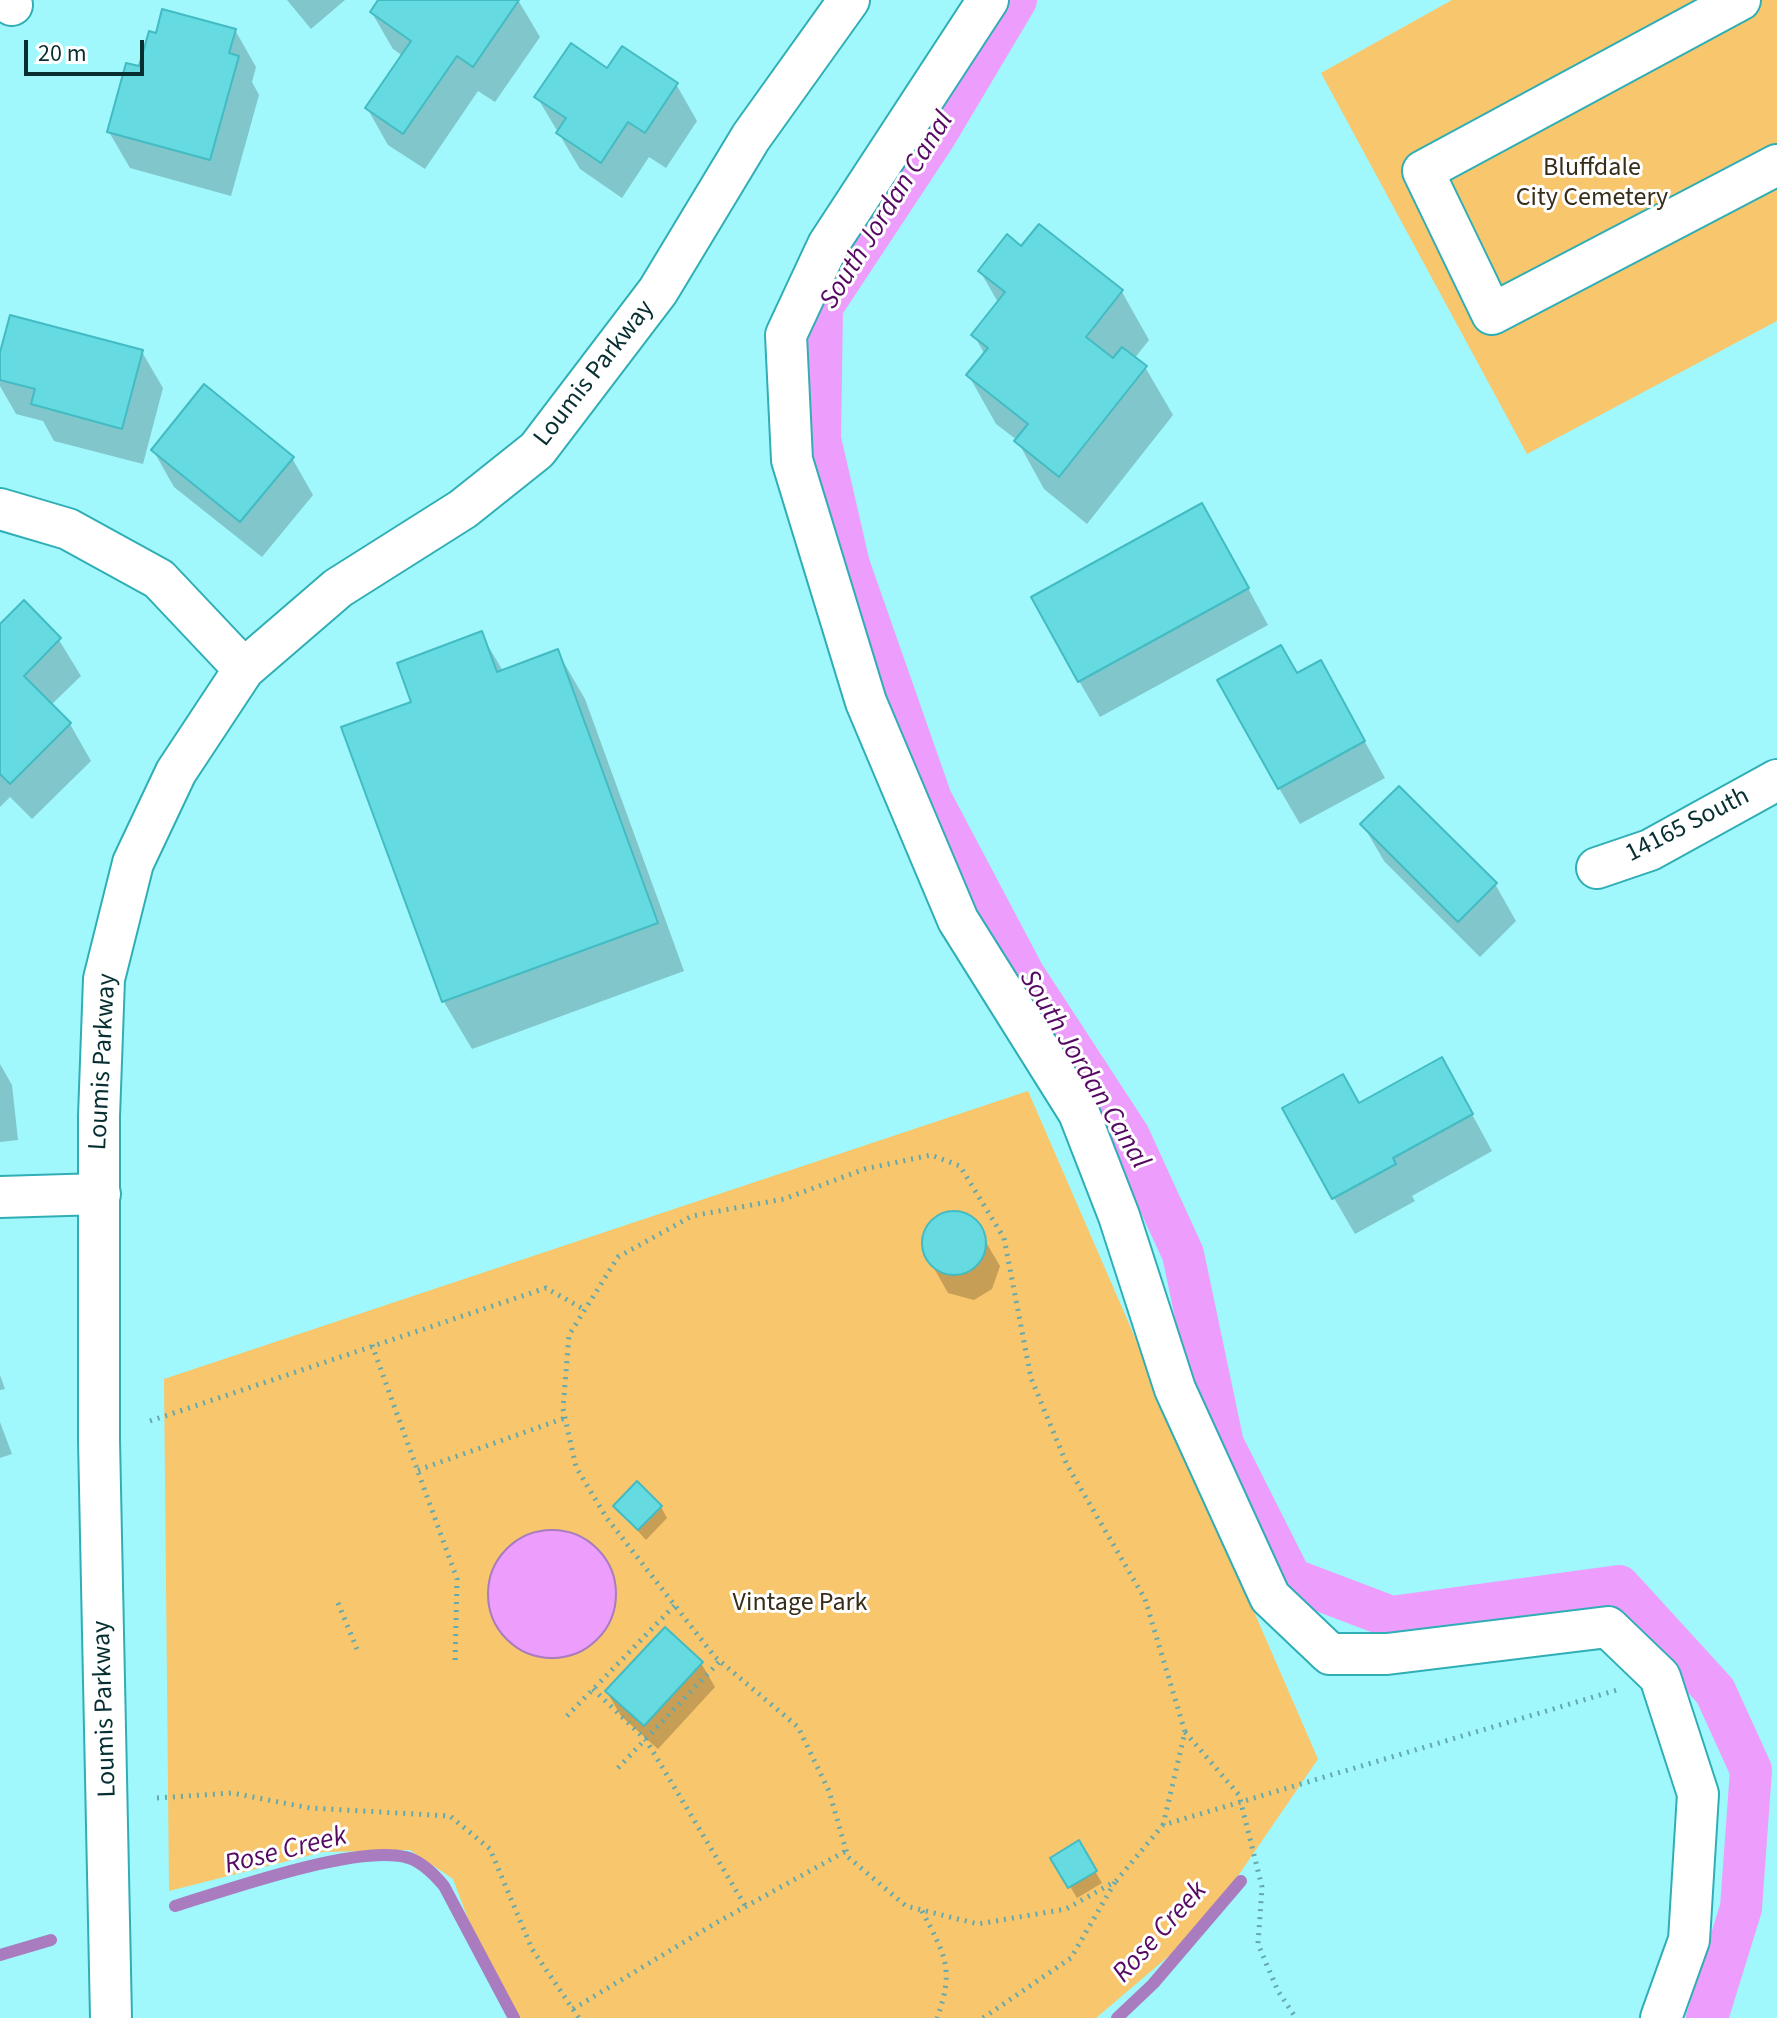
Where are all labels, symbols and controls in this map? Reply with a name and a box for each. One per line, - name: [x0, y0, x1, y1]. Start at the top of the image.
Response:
- scale bar: [28, 24, 148, 74]
- text: 20 m: [38, 36, 87, 71]
- water label: South Jordan Canal: [814, 106, 962, 316]
- park label: Bluffdale City Cemetery: [1516, 153, 1668, 214]
- street label: Loumis Parkway: [528, 295, 662, 453]
- street label: 14165 South: [1621, 781, 1755, 871]
- water label: South Jordan Canal: [1010, 964, 1156, 1176]
- street label: Loumis Parkway: [84, 973, 124, 1151]
- park label: Vintage Park: [733, 1588, 867, 1620]
- street label: Loumis Parkway: [87, 1620, 125, 1798]
- water label: Rose Creek: [221, 1821, 351, 1883]
- water label: Rose Creek: [1107, 1875, 1215, 1991]

